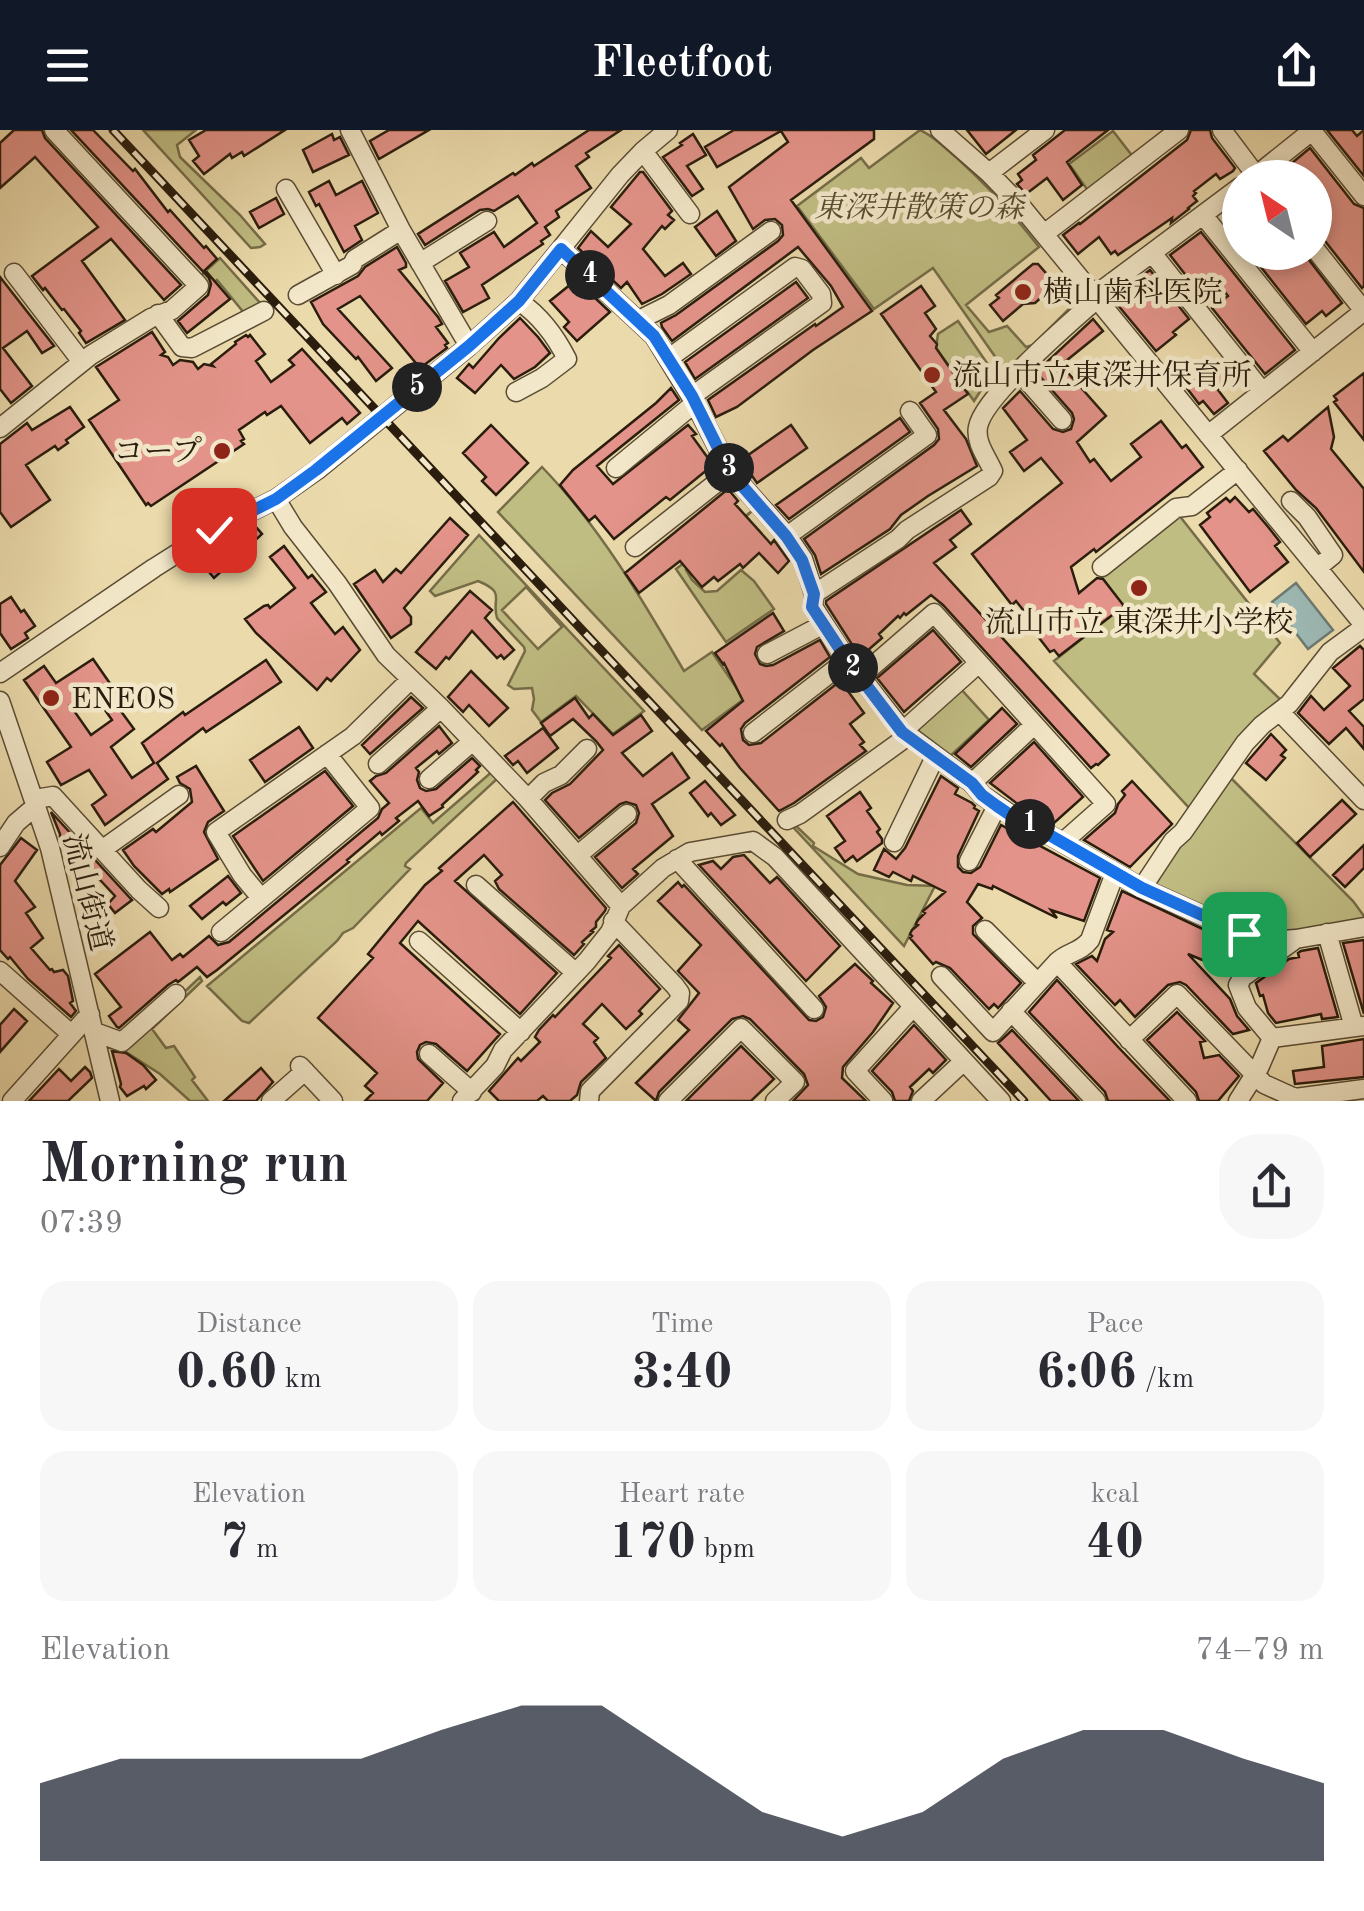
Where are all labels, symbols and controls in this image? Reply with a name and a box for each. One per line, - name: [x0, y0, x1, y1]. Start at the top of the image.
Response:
- icon: menu: [40, 38, 95, 93]
- icon: share: [1269, 38, 1324, 93]
- text: Fleetfoot: [592, 42, 772, 87]
- north arrow: [1222, 160, 1332, 270]
- map controls: [1222, 160, 1332, 270]
- park label: 東深井散策の森: [814, 191, 1027, 224]
- pin: 4: [565, 250, 615, 300]
- text: 4: [582, 261, 598, 289]
- place label: 横山歯科医院: [1043, 276, 1223, 309]
- marker: 横山歯科医院: [1012, 281, 1034, 303]
- place label: 流山市立東深井保育所: [952, 359, 1252, 392]
- pin: 5: [392, 362, 442, 412]
- marker: 流山市立東深井保育所: [921, 364, 943, 386]
- text: 5: [409, 373, 425, 401]
- place label: コープ: [114, 436, 202, 468]
- marker: コープ: [211, 440, 233, 462]
- pin: 3: [704, 443, 754, 493]
- text: 3: [721, 454, 737, 482]
- pin: [172, 488, 257, 573]
- icon: check: [187, 503, 242, 558]
- marker: 流山市立 東深井小学校: [1128, 577, 1150, 599]
- place label: 流山市立 東深井小学校: [985, 606, 1293, 639]
- pin: 2: [828, 643, 878, 693]
- text: 2: [845, 654, 861, 682]
- place label: ENEOS: [71, 685, 175, 715]
- marker: ENEOS: [40, 687, 62, 709]
- pin: 1: [1005, 799, 1055, 849]
- text: 1: [1022, 810, 1038, 838]
- street label: 流山街道: [57, 830, 118, 954]
- pin: [1202, 892, 1287, 977]
- icon: arrive: [1217, 907, 1272, 962]
- button: share: [1219, 1134, 1324, 1239]
- text: Morning run: [40, 1139, 349, 1194]
- text: 07:39: [40, 1208, 123, 1240]
- text: Distance: [196, 1311, 302, 1339]
- text: Time: [651, 1311, 713, 1339]
- text: Pace: [1087, 1311, 1143, 1339]
- text: 0.60: [176, 1349, 277, 1399]
- text: 3:40: [632, 1349, 733, 1399]
- text: 6:06: [1036, 1349, 1137, 1399]
- text: km: [277, 1366, 322, 1394]
- text: /km: [1137, 1366, 1194, 1394]
- text: Elevation: [192, 1481, 306, 1509]
- text: Heart rate: [619, 1481, 745, 1509]
- text: kcal: [1091, 1481, 1139, 1509]
- text: 7: [219, 1519, 248, 1569]
- text: 170: [609, 1519, 696, 1569]
- text: 40: [1086, 1519, 1144, 1569]
- text: m: [248, 1536, 279, 1564]
- text: bpm: [696, 1536, 755, 1564]
- text: Elevation: [40, 1635, 170, 1667]
- text: 74–79 m: [1196, 1635, 1324, 1667]

